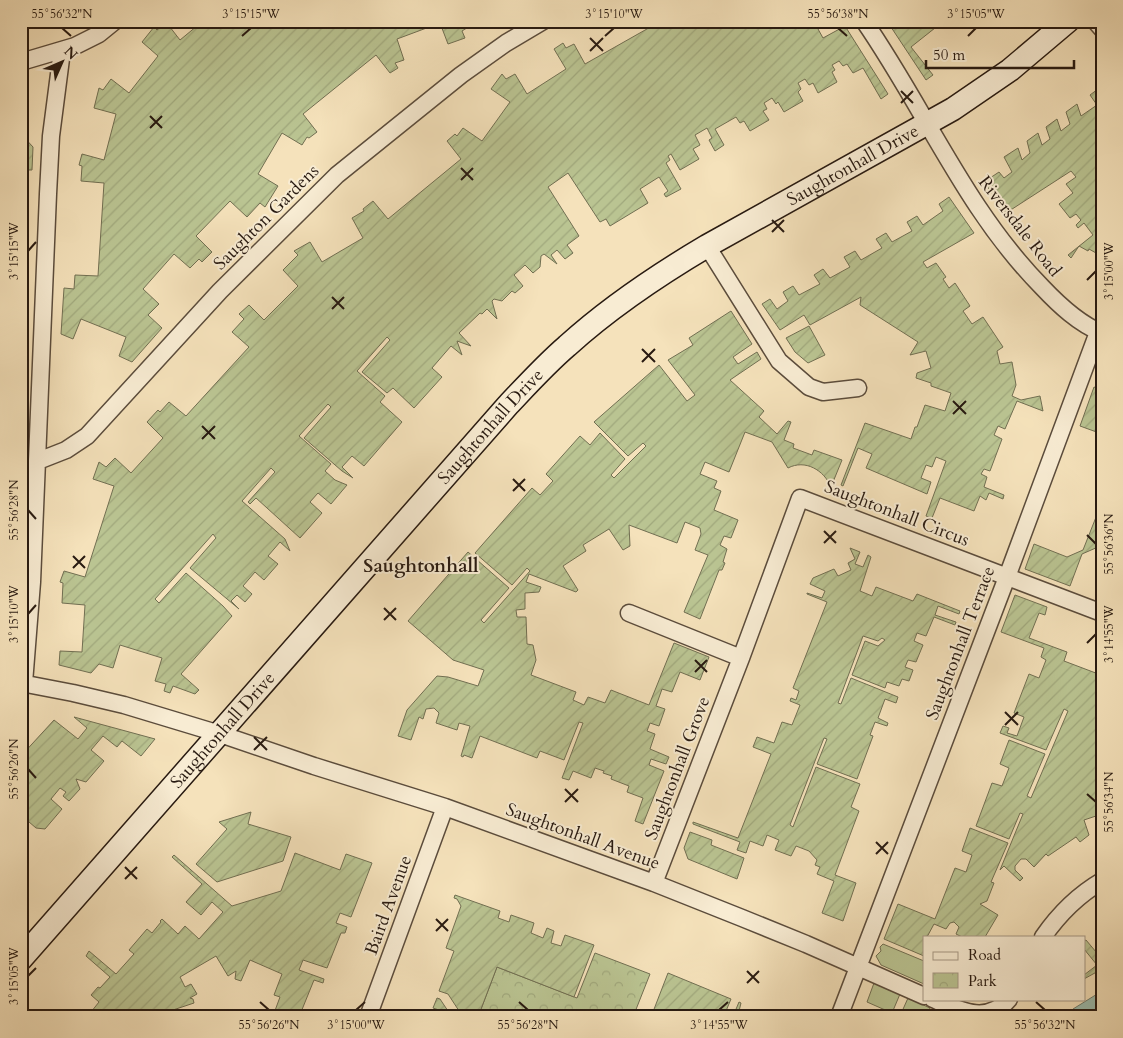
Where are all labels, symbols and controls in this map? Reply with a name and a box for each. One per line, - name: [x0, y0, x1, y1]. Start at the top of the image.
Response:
- text: 55°56'32"N: [32, 6, 93, 22]
- text: 3°15'15"W: [222, 6, 281, 22]
- text: 3°15'10"W: [585, 6, 644, 22]
- text: 55°56'38"N: [808, 6, 869, 22]
- text: 3°15'05"W: [947, 6, 1006, 22]
- north arrow: [38, 38, 88, 88]
- scale bar: [926, 38, 1073, 70]
- text: N: [60, 42, 82, 64]
- text: 50 m: [933, 45, 965, 65]
- street label: Saughtonhall Drive: [782, 119, 923, 212]
- street label: Saughton Gardens: [208, 159, 325, 276]
- street label: Riversdale Road: [972, 171, 1067, 282]
- text: 3°15'15"W: [6, 221, 22, 280]
- text: 3°15'00"W: [1101, 241, 1117, 300]
- street label: Saughtonhall Drive: [432, 363, 549, 490]
- street label: Saughtonhall Circus: [821, 474, 973, 553]
- text: 55°56'28"N: [6, 479, 22, 540]
- text: 55°56'36"N: [1101, 513, 1117, 574]
- district label: Saughtonhall: [363, 553, 479, 579]
- street label: Saughtonhall Terrace: [920, 563, 1001, 724]
- text: 3°15'10"W: [6, 584, 22, 643]
- text: 3°14'55"W: [1101, 604, 1117, 663]
- street label: Saughtonhall Drive: [165, 667, 281, 794]
- street label: Saughtonhall Grove: [639, 693, 716, 844]
- text: 55°56'26"N: [6, 738, 22, 799]
- text: 55°56'34"N: [1101, 771, 1117, 832]
- street label: Saughtonhall Avenue: [502, 797, 663, 876]
- street label: Baird Avenue: [359, 852, 418, 959]
- legend: [923, 936, 1086, 1000]
- text: Road: [968, 945, 1001, 965]
- text: 3°15'05"W: [6, 946, 22, 1005]
- text: Park: [968, 971, 997, 991]
- text: 55°56'26"N: [239, 1017, 300, 1033]
- text: 3°15'00"W: [327, 1017, 386, 1033]
- text: 55°56'28"N: [498, 1017, 559, 1033]
- text: 3°14'55"W: [690, 1017, 749, 1033]
- text: 55°56'32"N: [1015, 1017, 1076, 1033]

